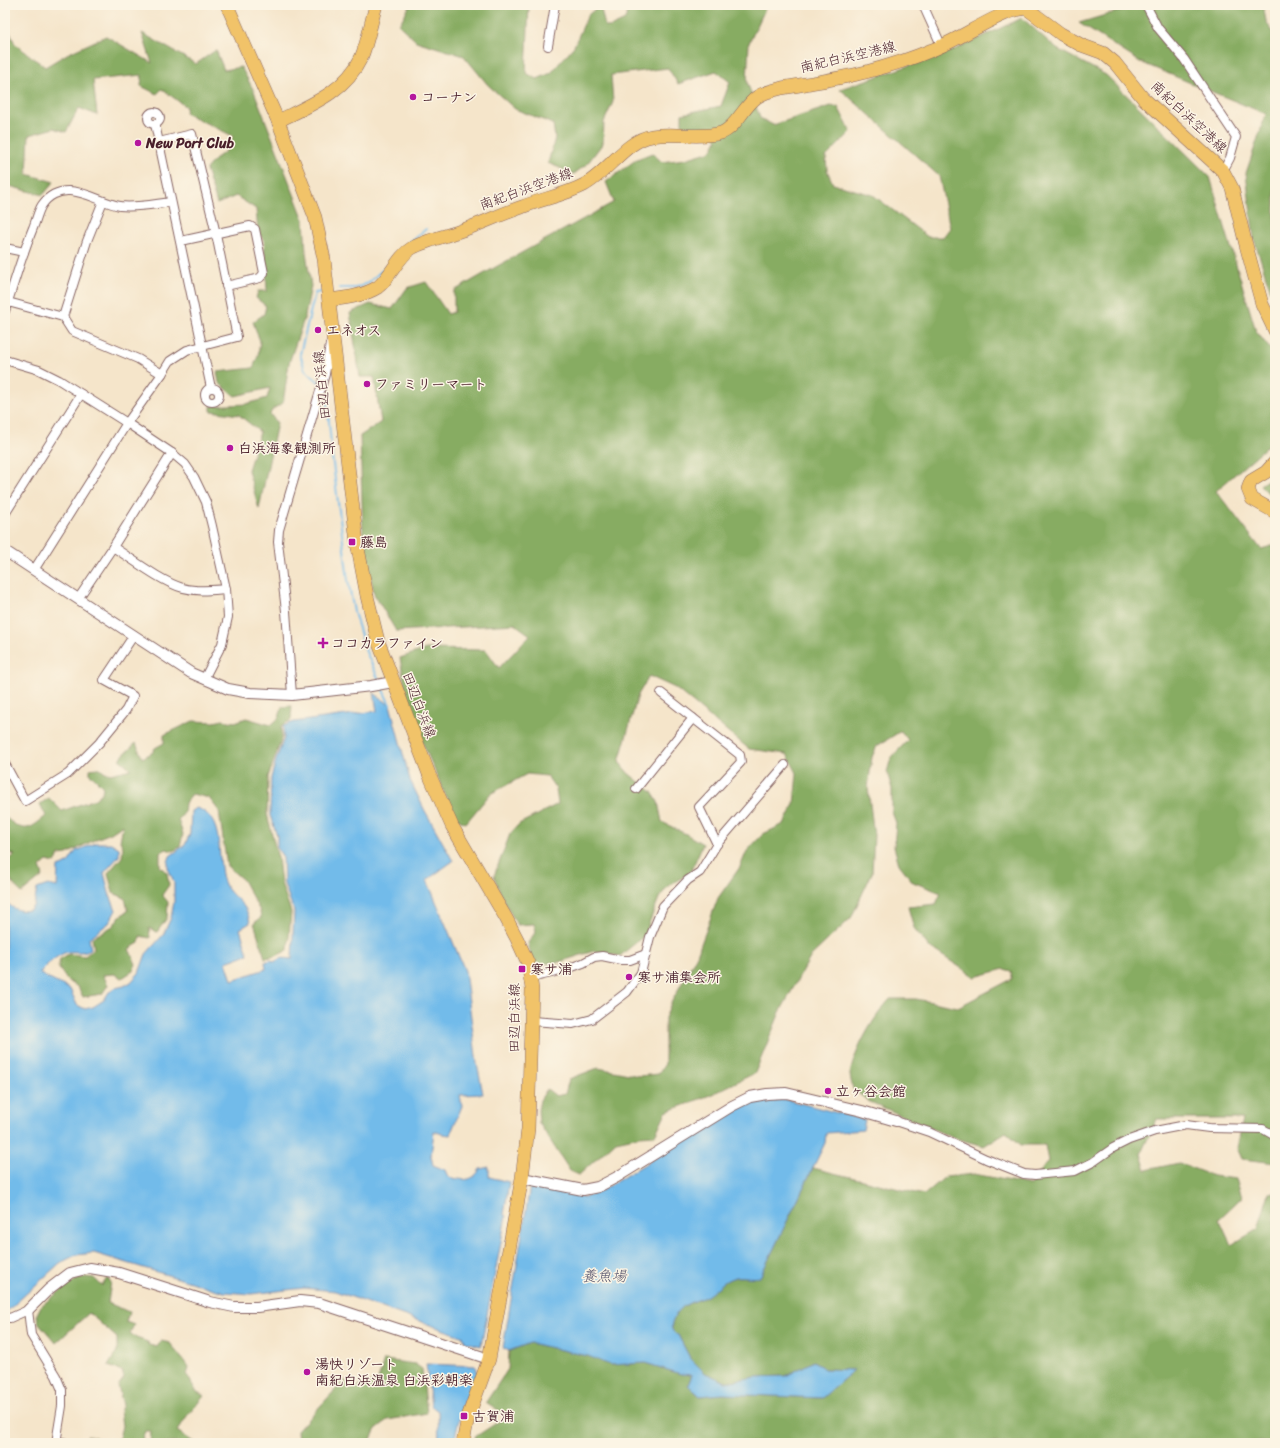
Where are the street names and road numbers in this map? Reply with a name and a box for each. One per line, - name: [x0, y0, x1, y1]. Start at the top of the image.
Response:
- street label: 南紀白浜空港線: [797, 34, 899, 80]
- street label: 南紀白浜空港線: [1145, 74, 1233, 160]
- street label: 南紀白浜空港線: [476, 160, 576, 218]
- street label: 田辺白浜線: [306, 349, 338, 421]
- street label: 田辺白浜線: [395, 668, 443, 742]
- street label: 田辺白浜線: [502, 983, 527, 1053]

